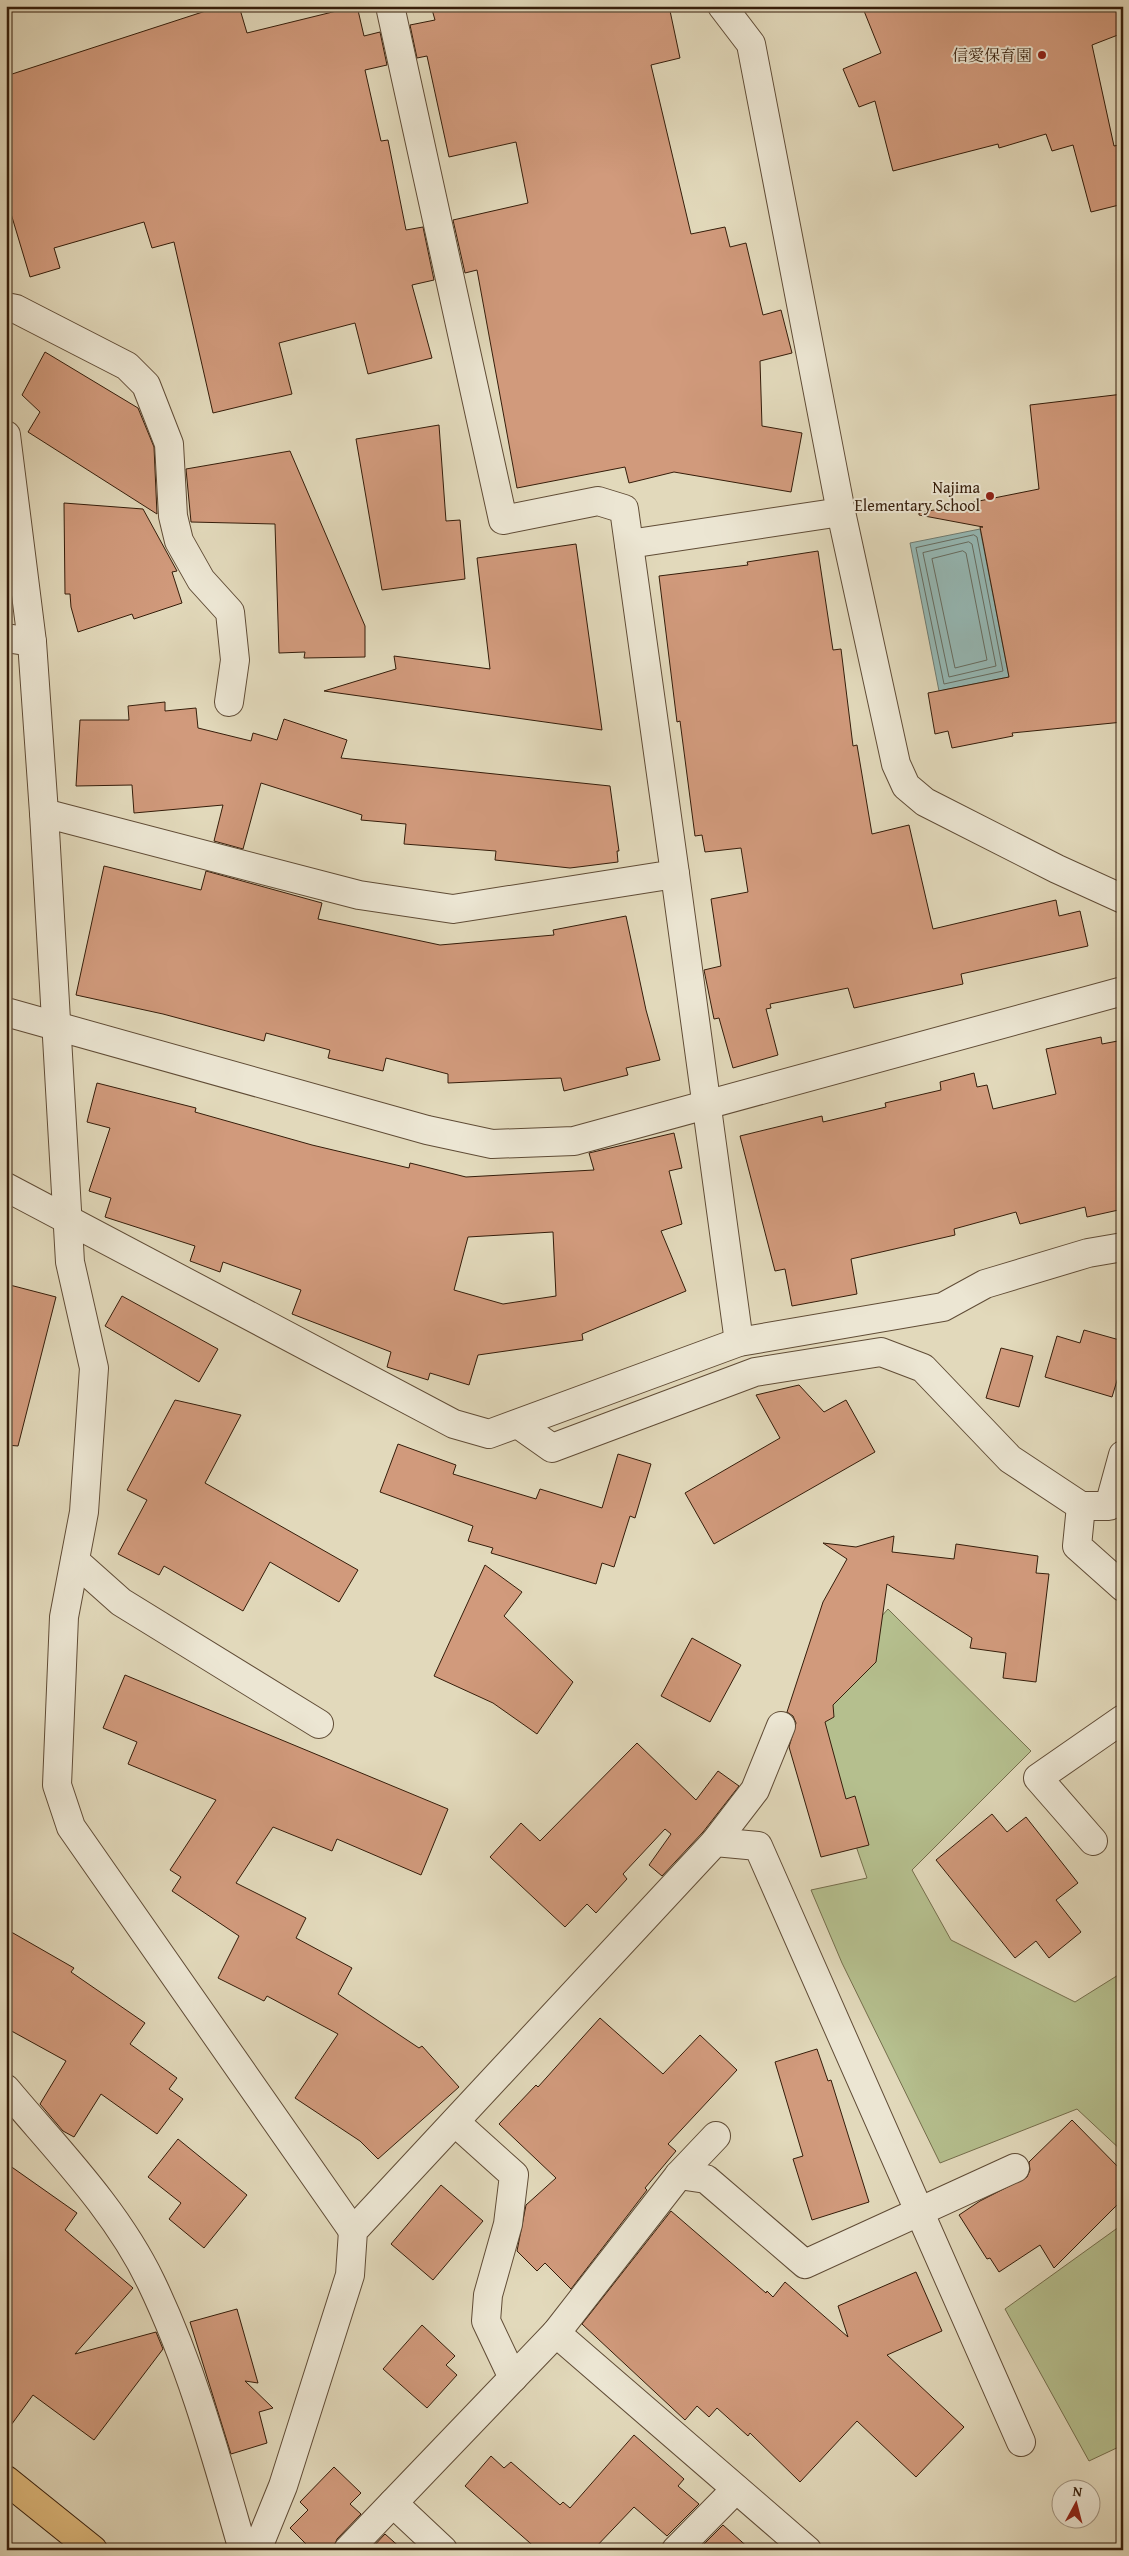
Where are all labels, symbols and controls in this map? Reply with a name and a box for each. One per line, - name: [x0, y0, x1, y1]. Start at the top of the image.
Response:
- place label: 信愛保育園: [952, 43, 1032, 67]
- marker: 信愛保育園: [1036, 49, 1048, 61]
- place label: Najima Elementary School: [855, 475, 981, 517]
- marker: Najima Elementary School: [984, 490, 996, 502]
- north arrow: [1052, 2478, 1102, 2528]
- text: N: [1072, 2481, 1084, 2502]

